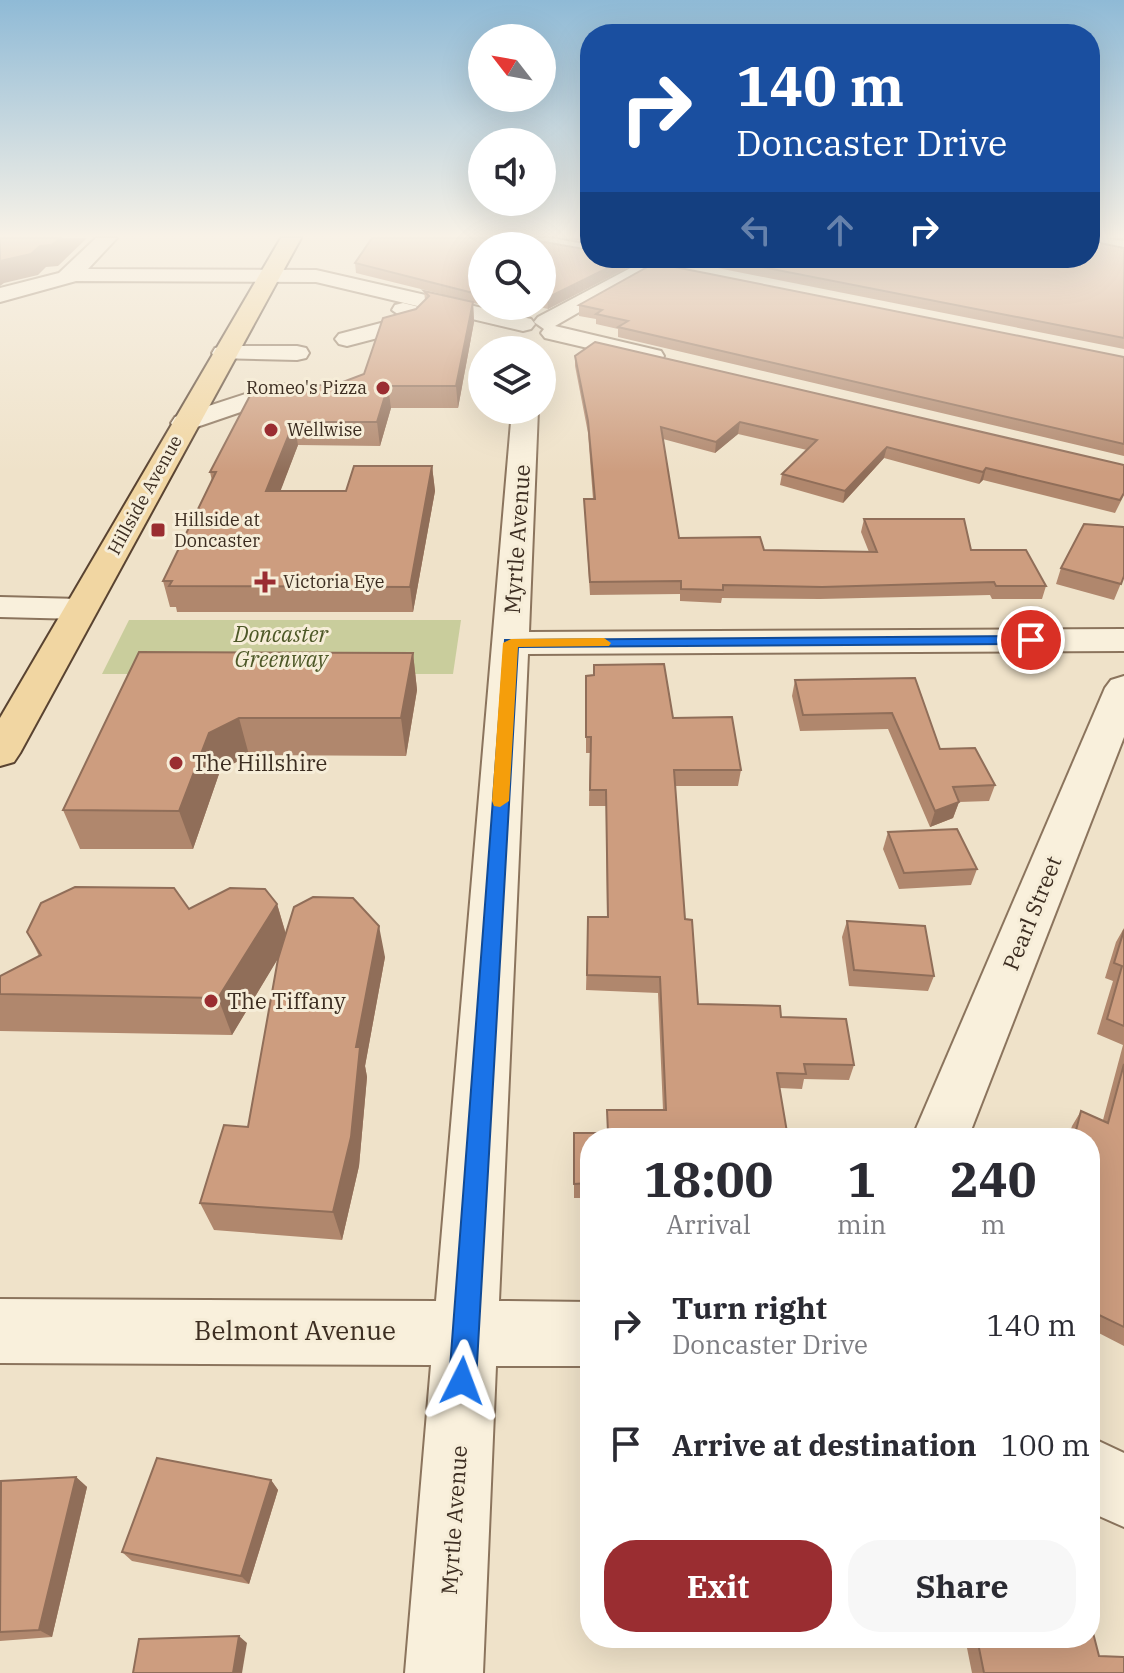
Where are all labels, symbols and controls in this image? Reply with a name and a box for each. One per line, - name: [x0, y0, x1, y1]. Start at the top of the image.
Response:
- north arrow: [468, 24, 556, 112]
- map controls: [468, 24, 556, 424]
- text: 140 m: [736, 49, 904, 121]
- icon: right: [604, 56, 708, 160]
- text: Doncaster Drive: [736, 119, 1007, 166]
- button: sound: [468, 128, 556, 216]
- icon: left: [734, 208, 778, 252]
- icon: ahead: [818, 208, 862, 252]
- icon: right: [902, 208, 946, 252]
- button: search: [468, 232, 556, 320]
- button: layers: [468, 336, 556, 424]
- place label: Romeo's Pizza: [246, 376, 367, 399]
- marker: Romeo's Pizza: [374, 379, 392, 397]
- place label: Wellwise: [287, 418, 362, 441]
- marker: Wellwise: [262, 421, 280, 439]
- street label: Hillside Avenue: [102, 431, 187, 559]
- street label: Myrtle Avenue: [497, 463, 536, 615]
- place label: Hillside at Doncaster: [174, 508, 260, 552]
- marker: Hillside at Doncaster: [149, 521, 167, 539]
- place label: Victoria Eye: [283, 570, 384, 593]
- marker: Victoria Eye: [254, 571, 276, 593]
- pin: [997, 606, 1065, 674]
- icon: arrive: [1009, 618, 1053, 662]
- park label: Doncaster Greenway: [233, 619, 330, 673]
- place label: The Hillshire: [192, 748, 327, 777]
- marker: The Hillshire: [167, 754, 185, 772]
- street label: Pearl Street: [996, 851, 1068, 974]
- place label: The Tiffany: [227, 986, 346, 1015]
- marker: The Tiffany: [202, 992, 220, 1010]
- text: 18:00: [644, 1148, 773, 1210]
- text: 1: [847, 1148, 876, 1210]
- text: 240: [950, 1148, 1036, 1210]
- text: Arrival: [666, 1207, 751, 1241]
- text: min: [837, 1207, 886, 1241]
- text: m: [981, 1207, 1006, 1241]
- text: Turn right: [672, 1288, 827, 1327]
- icon: right: [604, 1302, 648, 1346]
- text: 140 m: [986, 1305, 1076, 1344]
- street label: Belmont Avenue: [194, 1313, 396, 1347]
- text: Doncaster Drive: [672, 1327, 868, 1361]
- position arrow: [420, 1339, 504, 1423]
- icon: arrive: [604, 1422, 648, 1466]
- text: Arrive at destination: [672, 1425, 977, 1464]
- text: 100 m: [1001, 1425, 1090, 1464]
- street label: Myrtle Avenue: [434, 1444, 473, 1596]
- button: Exit: [604, 1540, 832, 1632]
- button: Share: [848, 1540, 1076, 1632]

